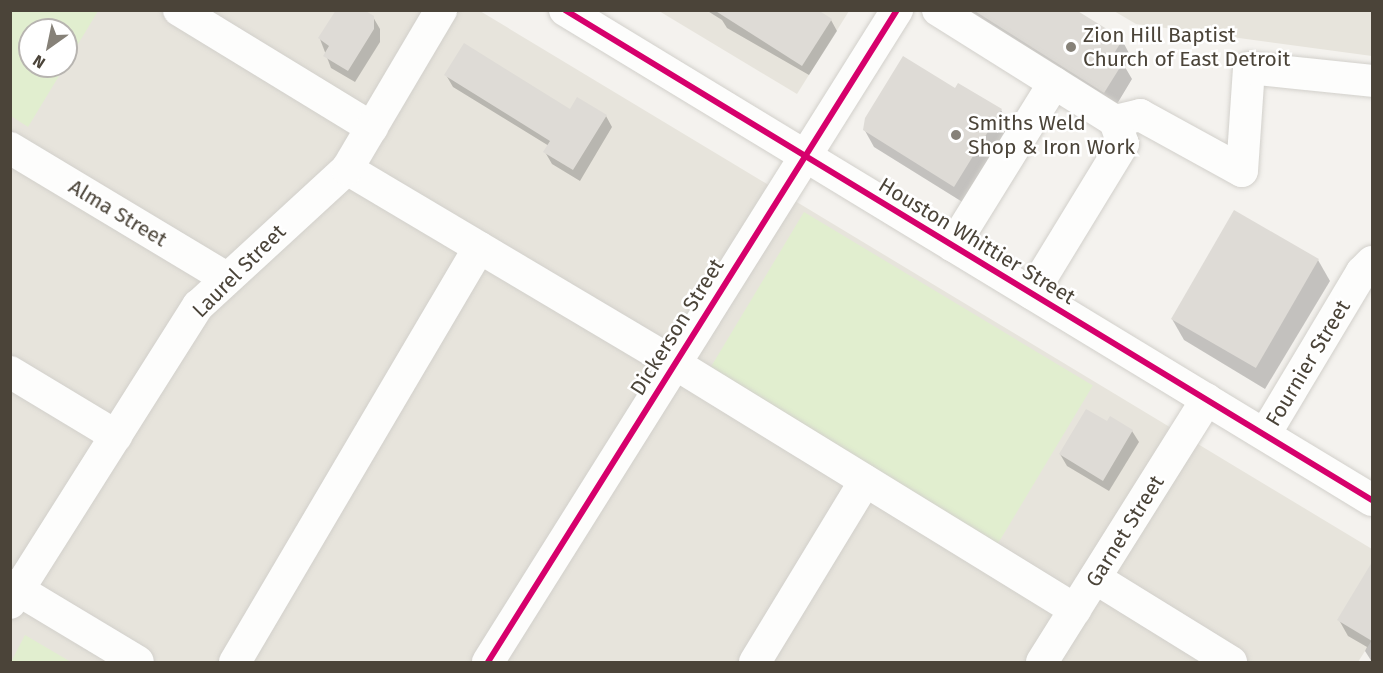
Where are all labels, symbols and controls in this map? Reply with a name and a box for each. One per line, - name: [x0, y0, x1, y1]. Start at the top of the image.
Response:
- north arrow: [18, 18, 78, 78]
- place label: Zion Hill Baptist Church of East Detroit: [1083, 22, 1290, 72]
- marker: Zion Hill Baptist Church of East Detroit: [1064, 40, 1078, 54]
- text: N: [29, 51, 49, 73]
- place label: Smiths Weld Shop & Iron Work: [968, 110, 1135, 160]
- marker: Smiths Weld Shop & Iron Work: [949, 128, 963, 142]
- street label: Houston Whittier Street: [874, 172, 1080, 310]
- street label: Alma Street: [64, 174, 172, 252]
- street label: Laurel Street: [187, 219, 291, 323]
- street label: Dickerson Street: [625, 254, 729, 400]
- street label: Fournier Street: [1261, 295, 1355, 431]
- street label: Garnet Street: [1081, 471, 1169, 591]

